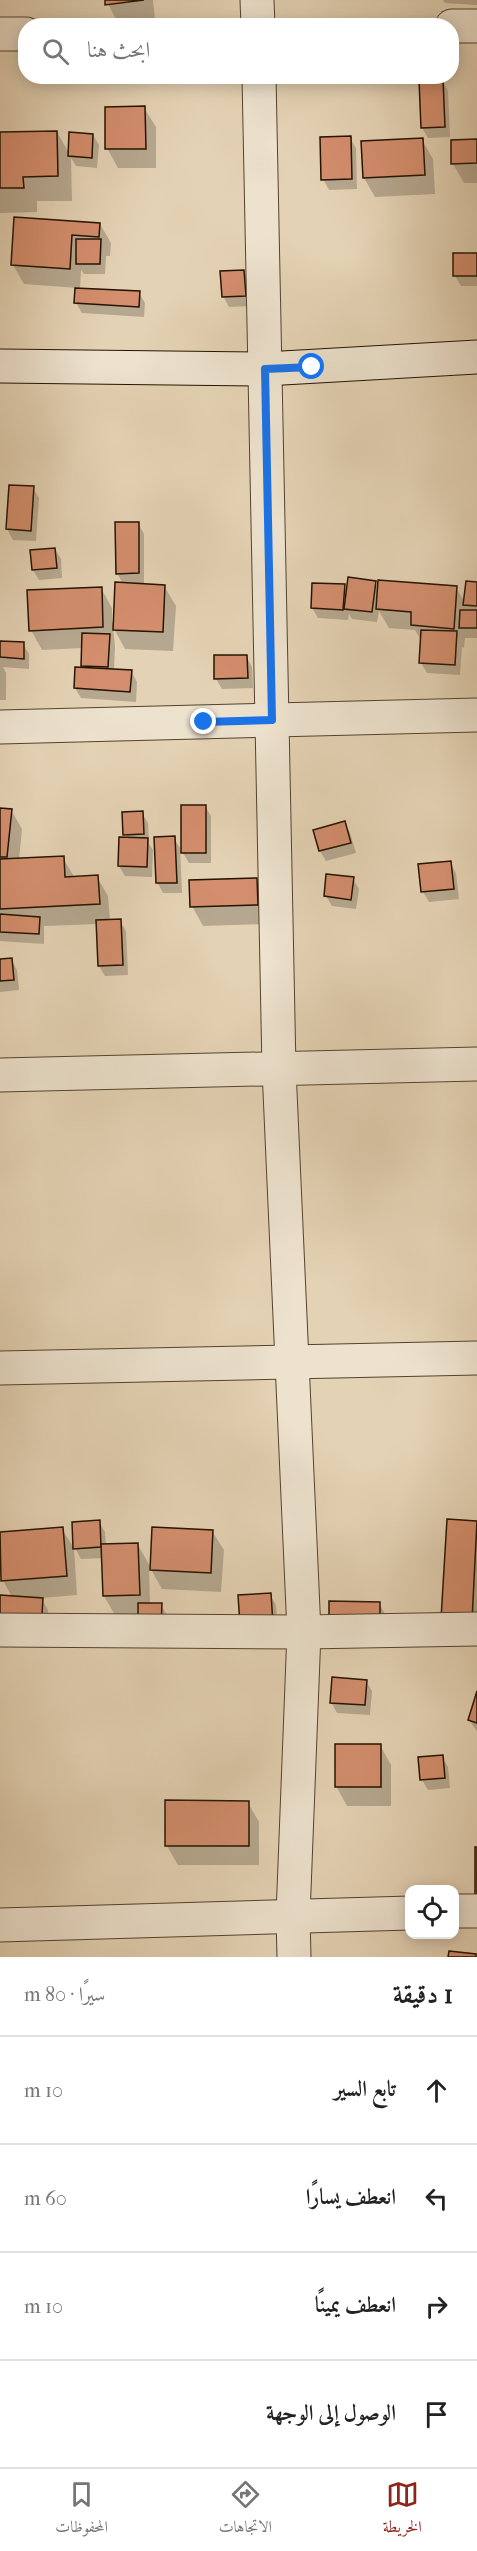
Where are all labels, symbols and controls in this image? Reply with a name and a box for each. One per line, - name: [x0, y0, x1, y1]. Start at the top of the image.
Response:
- search box: [18, 18, 459, 84]
- icon: search: [39, 35, 72, 68]
- text: ابحث هنا: [87, 37, 150, 63]
- route start: [298, 353, 324, 379]
- route end: [190, 708, 216, 734]
- map controls: [405, 1885, 459, 1939]
- button: locate: [405, 1885, 459, 1939]
- text: 1 دقيقة: [393, 1979, 453, 2010]
- text: سيرًا · 80 m: [24, 1983, 105, 2006]
- icon: ahead: [420, 2074, 453, 2107]
- text: تابع السير: [334, 2076, 396, 2102]
- text: 10 m: [24, 2079, 63, 2102]
- icon: left: [420, 2182, 453, 2215]
- text: انعطف يسارًا: [306, 2184, 396, 2210]
- text: 60 m: [24, 2187, 67, 2210]
- icon: right: [420, 2290, 453, 2323]
- text: انعطف يمينًا: [315, 2292, 396, 2318]
- text: 10 m: [24, 2295, 63, 2318]
- icon: arrive: [420, 2398, 453, 2431]
- text: الوصول إلى الوجهة: [266, 2400, 396, 2426]
- tab: المحفوظات: [55, 2478, 108, 2542]
- tab: الاتجاهات: [219, 2478, 272, 2542]
- tab: الخريطة: [383, 2478, 422, 2542]

